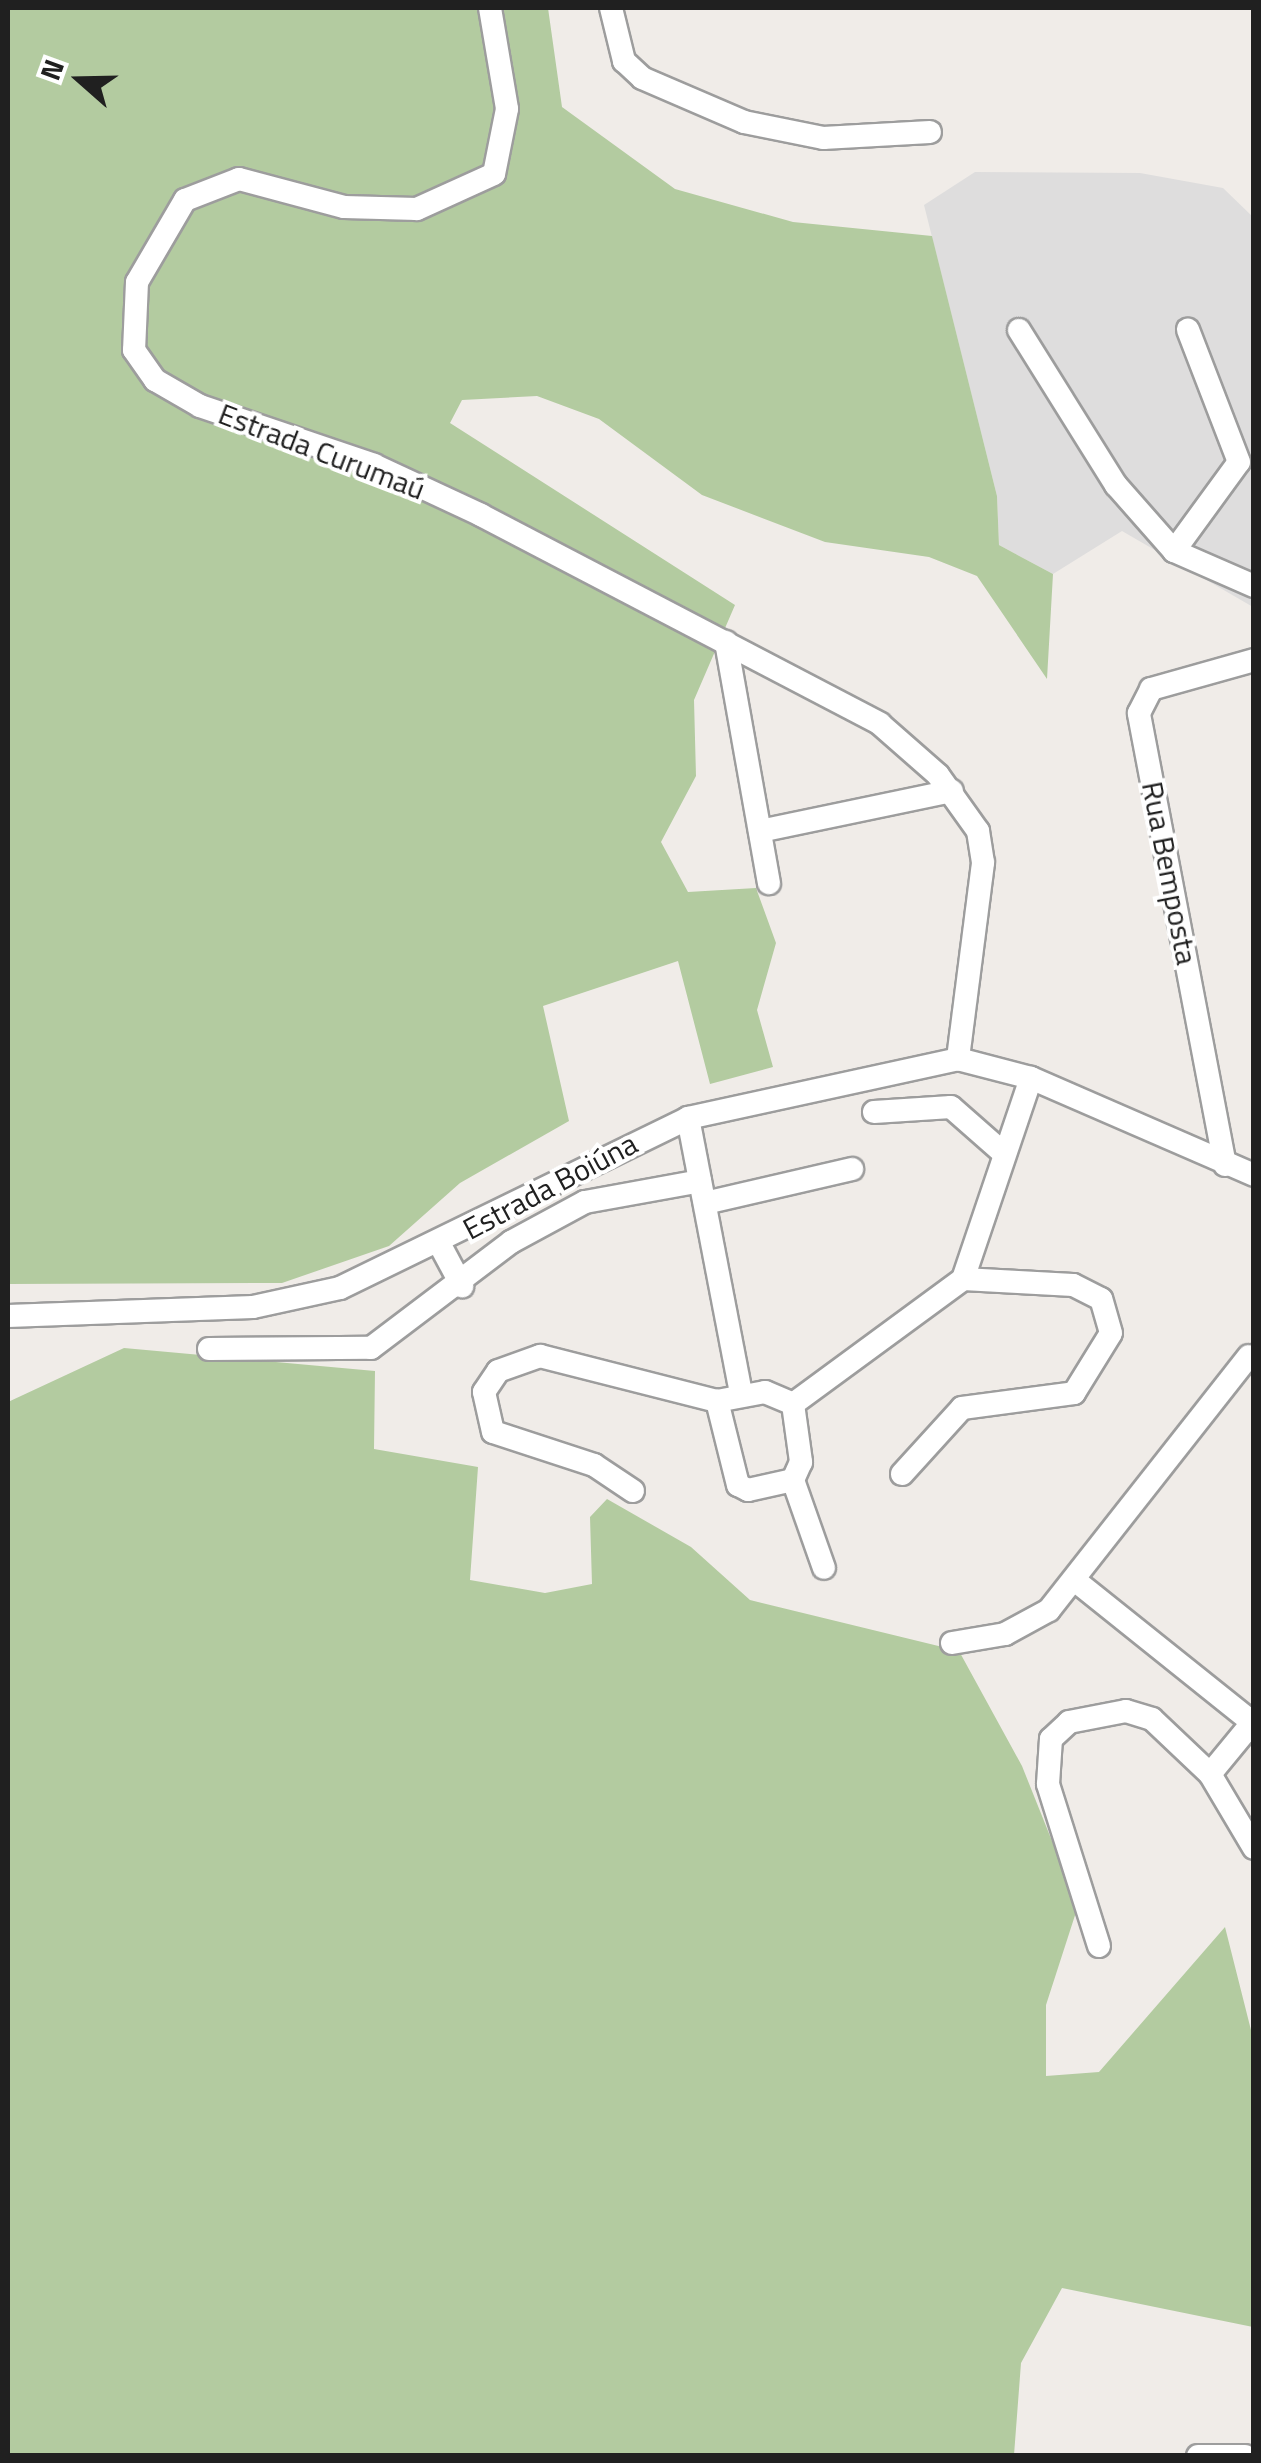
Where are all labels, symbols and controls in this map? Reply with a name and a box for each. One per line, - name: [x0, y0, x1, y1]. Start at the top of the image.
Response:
- north arrow: [30, 30, 130, 130]
- text: N: [28, 53, 75, 86]
- street label: Estrada Curumaú: [214, 395, 430, 507]
- street label: Rua Bemposta: [1135, 778, 1205, 968]
- street label: Estrada Boiúna: [457, 1125, 643, 1247]

